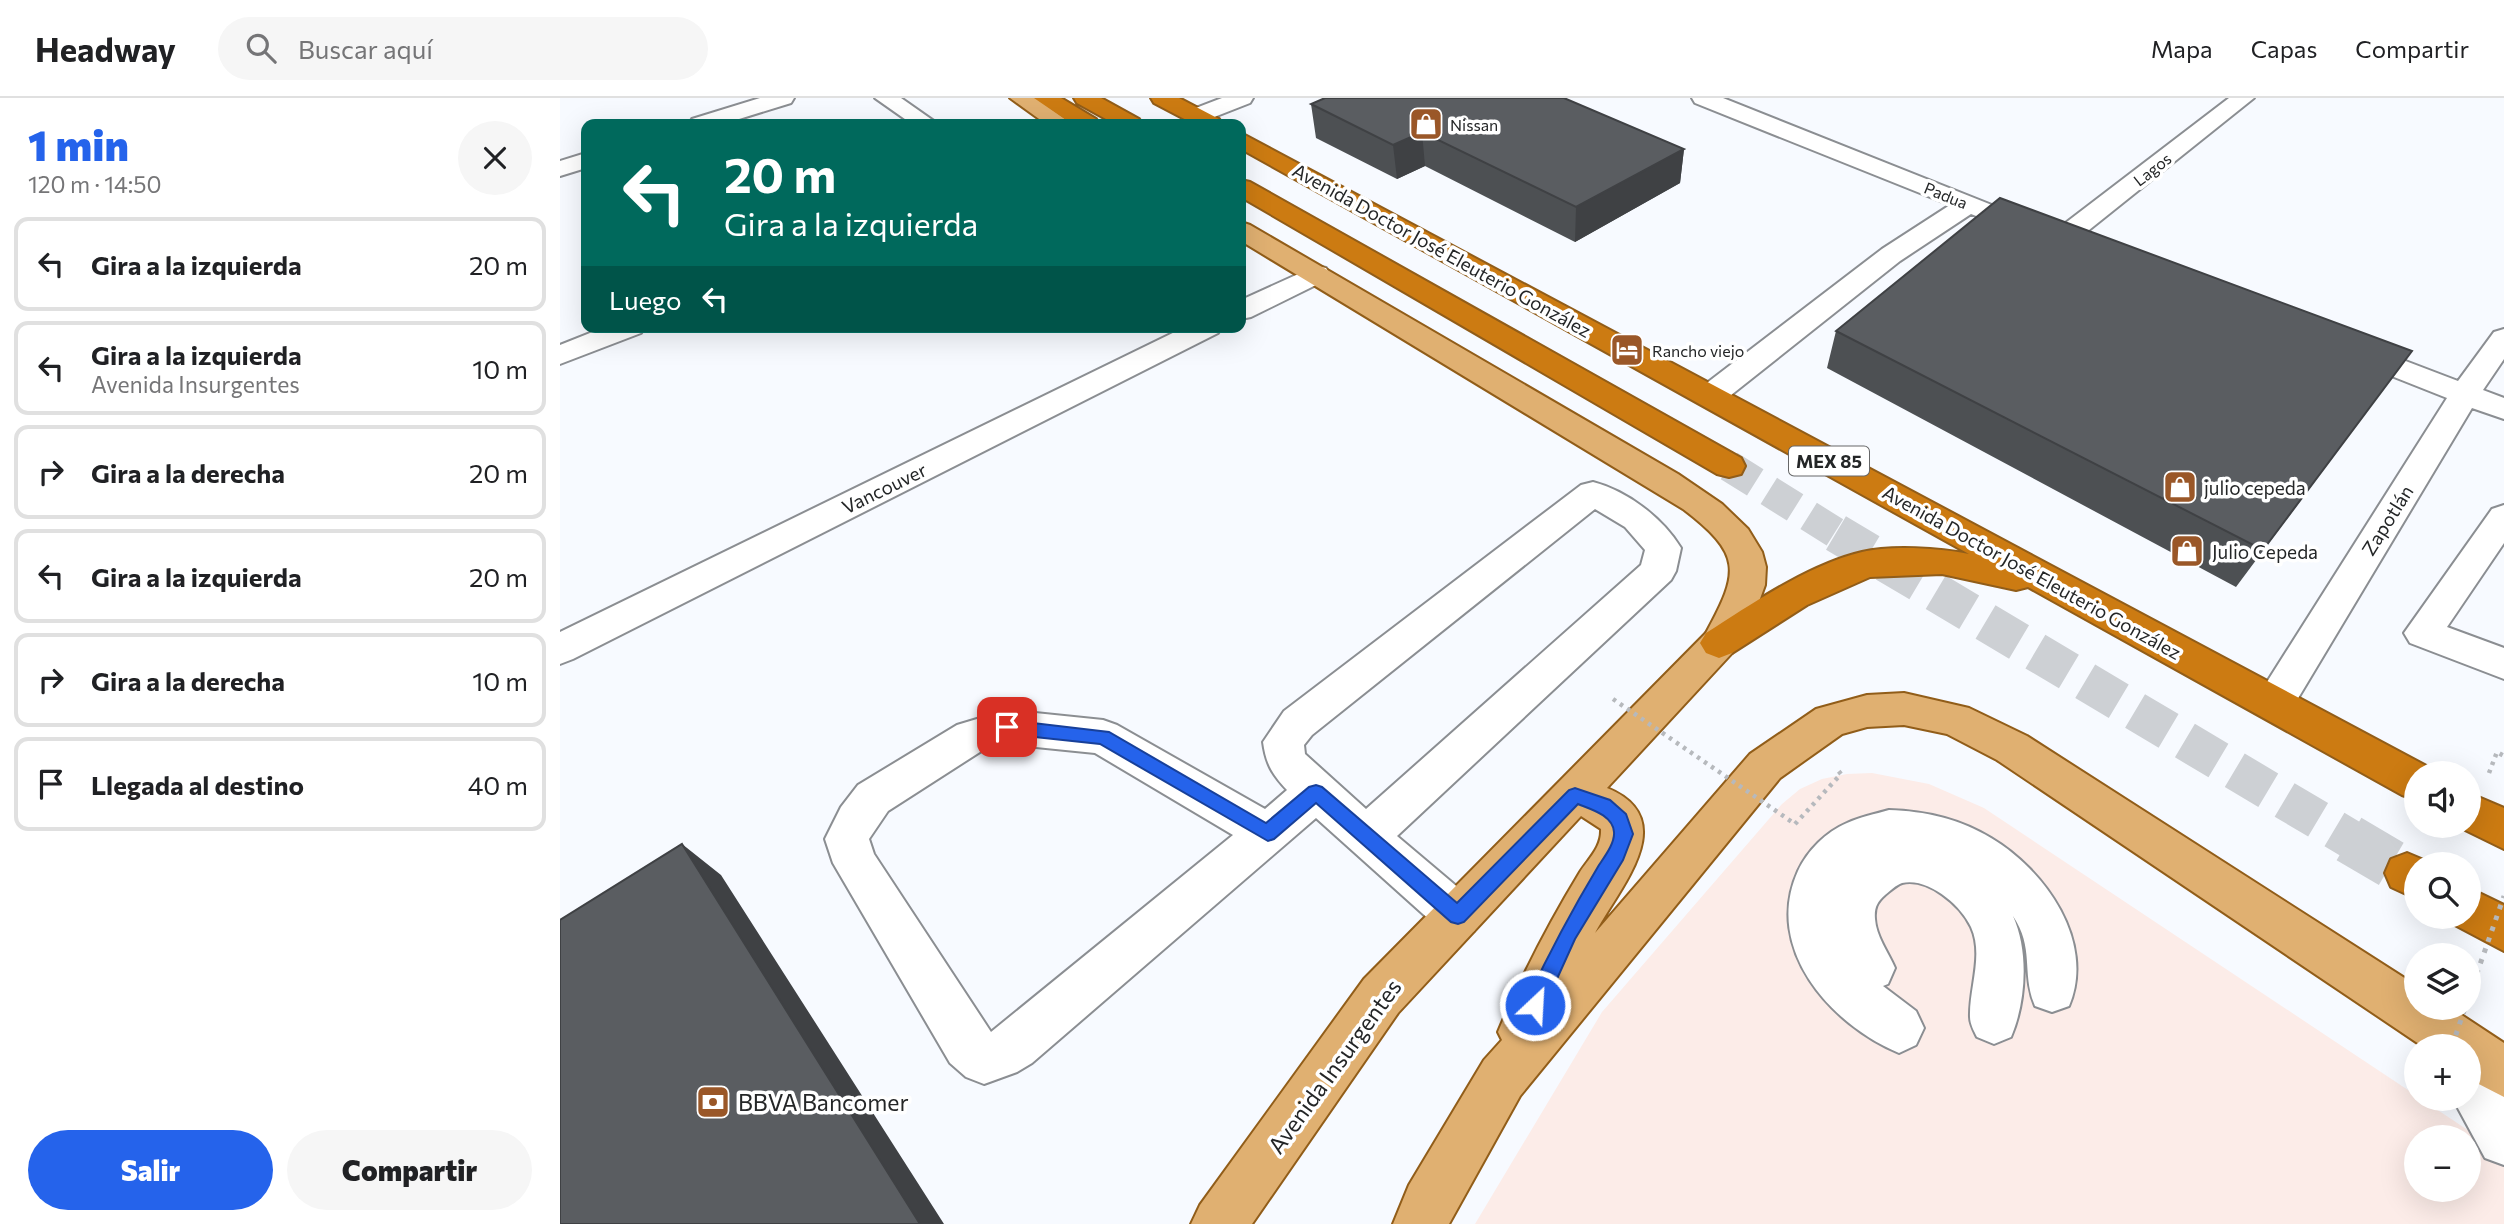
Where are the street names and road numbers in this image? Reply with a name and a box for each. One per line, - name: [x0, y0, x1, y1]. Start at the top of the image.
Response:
- street label: Lagos: [2129, 148, 2175, 190]
- street label: Avenida Doctor José Eleuterio González: [1289, 158, 1595, 342]
- street label: Padua: [1922, 178, 1970, 212]
- road number: MEX 85: [1789, 446, 1869, 475]
- street label: Vancouver: [838, 457, 930, 518]
- street label: Avenida Doctor José Eleuterio González: [1879, 480, 2185, 664]
- street label: Zapotlán: [2356, 481, 2418, 559]
- street label: Avenida Insurgentes: [1261, 973, 1407, 1159]

